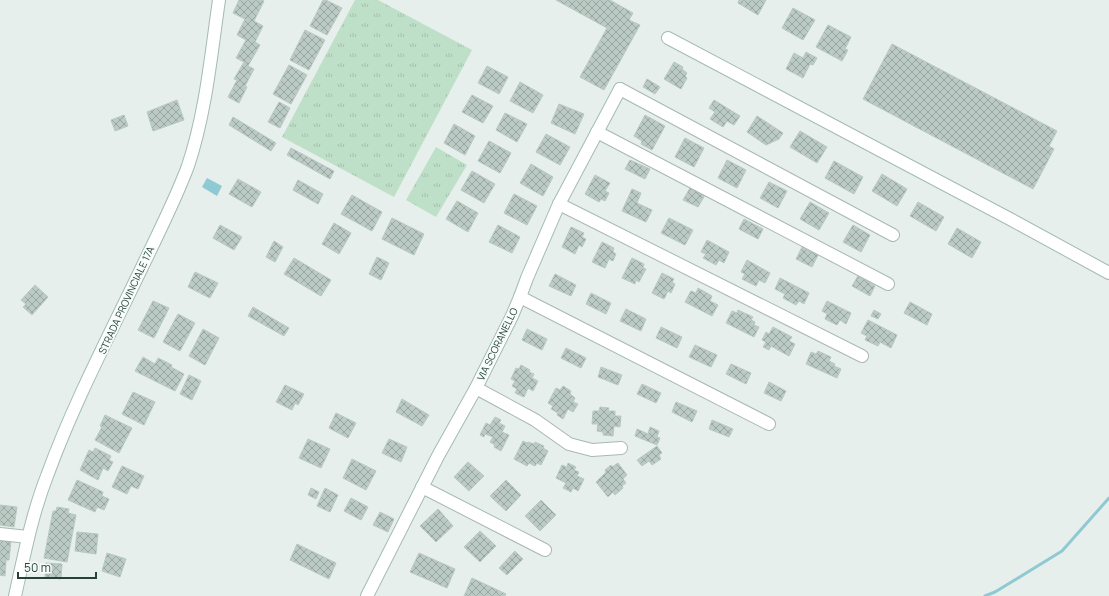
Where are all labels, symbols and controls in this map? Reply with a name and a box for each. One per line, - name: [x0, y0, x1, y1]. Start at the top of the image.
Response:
- street label: STRADA PROVINCIALE 17A: [95, 243, 157, 356]
- street label: VIA SCORANELLO: [473, 305, 521, 383]
- scale bar: [18, 554, 96, 580]
- text: 50 m: [24, 559, 51, 576]

